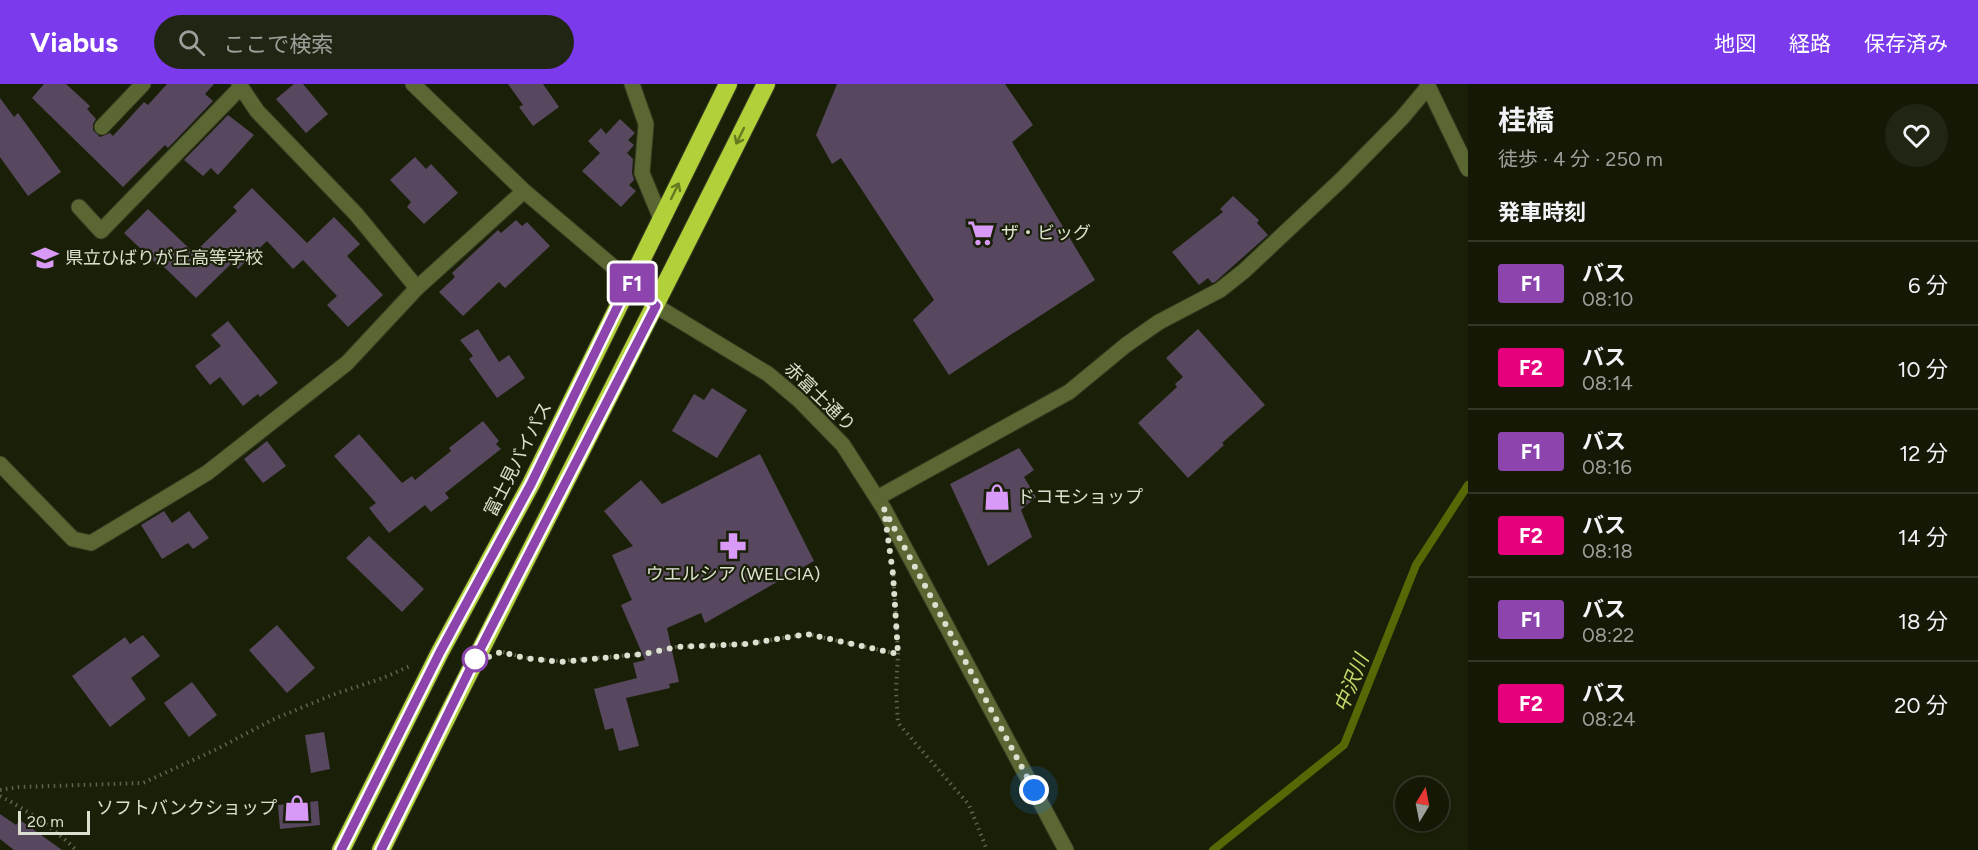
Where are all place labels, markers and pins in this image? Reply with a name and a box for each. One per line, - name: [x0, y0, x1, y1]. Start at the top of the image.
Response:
- supermarket icon: ザ・ビッグ: [966, 218, 996, 248]
- place label: ザ・ビッグ: [1001, 222, 1091, 244]
- school or university icon: 県立ひばりが丘高等学校: [30, 243, 60, 273]
- place label: 県立ひばりが丘高等学校: [65, 247, 263, 269]
- shop icon: ドコモショップ: [982, 482, 1012, 512]
- place label: ドコモショップ: [1017, 486, 1143, 508]
- pharmacy icon: ウエルシア (WELCIA): [718, 531, 748, 561]
- place label: ウエルシア (WELCIA): [646, 563, 820, 585]
- unlabelled marker: [462, 646, 488, 672]
- shop icon: ソフトバンクショップ: [282, 793, 312, 823]
- place label: ソフトバンクショップ: [96, 797, 277, 819]

